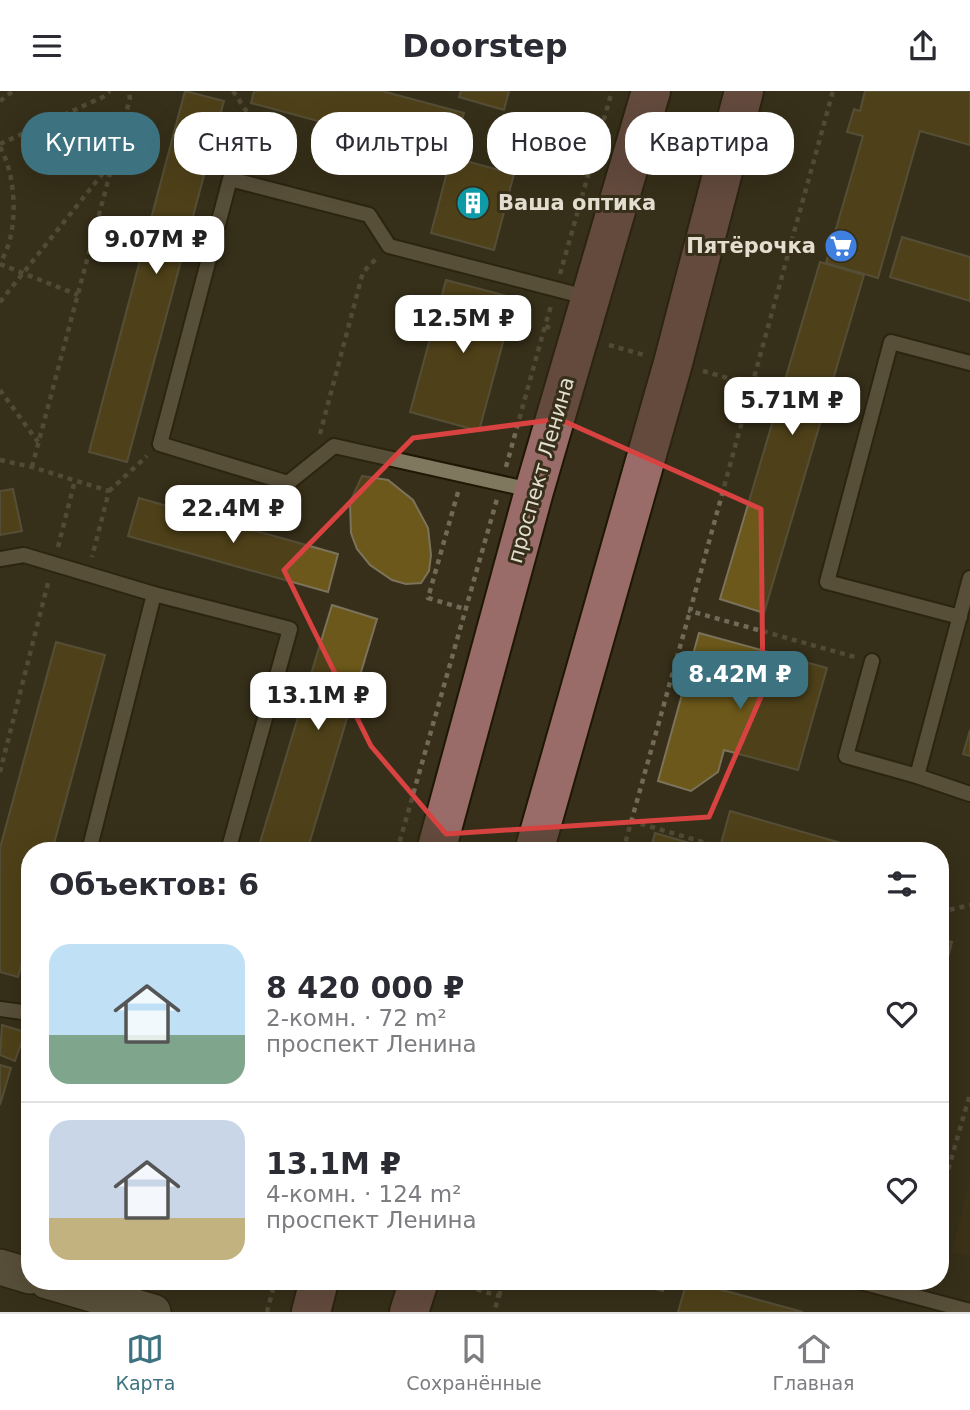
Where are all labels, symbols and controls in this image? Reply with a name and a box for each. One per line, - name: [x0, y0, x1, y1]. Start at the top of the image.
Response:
- icon: menu: [28, 27, 66, 65]
- text: Doorstep: [402, 27, 568, 65]
- icon: share: [904, 27, 942, 65]
- chip: Купить: [21, 112, 160, 175]
- chip: Снять: [174, 112, 297, 175]
- chip: Фильтры: [311, 112, 473, 175]
- chip: Новое: [487, 112, 611, 175]
- chip: Квартира: [625, 112, 794, 175]
- building icon: Ваша оптика: [454, 184, 492, 222]
- place label: Ваша оптика: [498, 191, 656, 215]
- pin: 9.07M ₽: [91, 216, 221, 276]
- text: 9.07M ₽: [104, 226, 208, 252]
- supermarket icon: Пятёрочка: [822, 227, 860, 265]
- place label: Пятёрочка: [686, 234, 816, 258]
- pin: 12.5M ₽: [398, 295, 528, 355]
- text: 12.5M ₽: [411, 305, 515, 331]
- street label: проспект Ленина: [503, 374, 579, 566]
- pin: 5.71M ₽: [727, 377, 857, 437]
- text: 5.71M ₽: [740, 387, 844, 413]
- pin: 22.4M ₽: [168, 485, 298, 545]
- text: 22.4M ₽: [181, 495, 285, 521]
- pin: 8.42M ₽: [675, 651, 805, 711]
- text: 8.42M ₽: [688, 661, 792, 687]
- pin: 13.1M ₽: [253, 673, 383, 732]
- text: 13.1M ₽: [266, 682, 370, 708]
- icon: filters: [883, 865, 921, 903]
- text: Объектов: 6: [49, 867, 259, 902]
- text: 8 420 000 ₽: [266, 970, 464, 1005]
- icon: home: [105, 972, 189, 1056]
- icon: heart: [883, 995, 921, 1033]
- text: 2-комн. · 72 m²: [266, 1005, 447, 1031]
- text: проспект Ленина: [266, 1031, 477, 1057]
- text: 13.1M ₽: [266, 1146, 401, 1181]
- icon: home: [105, 1148, 189, 1232]
- icon: heart: [883, 1171, 921, 1209]
- text: 4-комн. · 124 m²: [266, 1181, 461, 1207]
- text: проспект Ленина: [266, 1207, 477, 1233]
- tab: Карта: [115, 1330, 175, 1394]
- tab: Сохранённые: [406, 1330, 542, 1394]
- tab: Главная: [772, 1330, 855, 1394]

